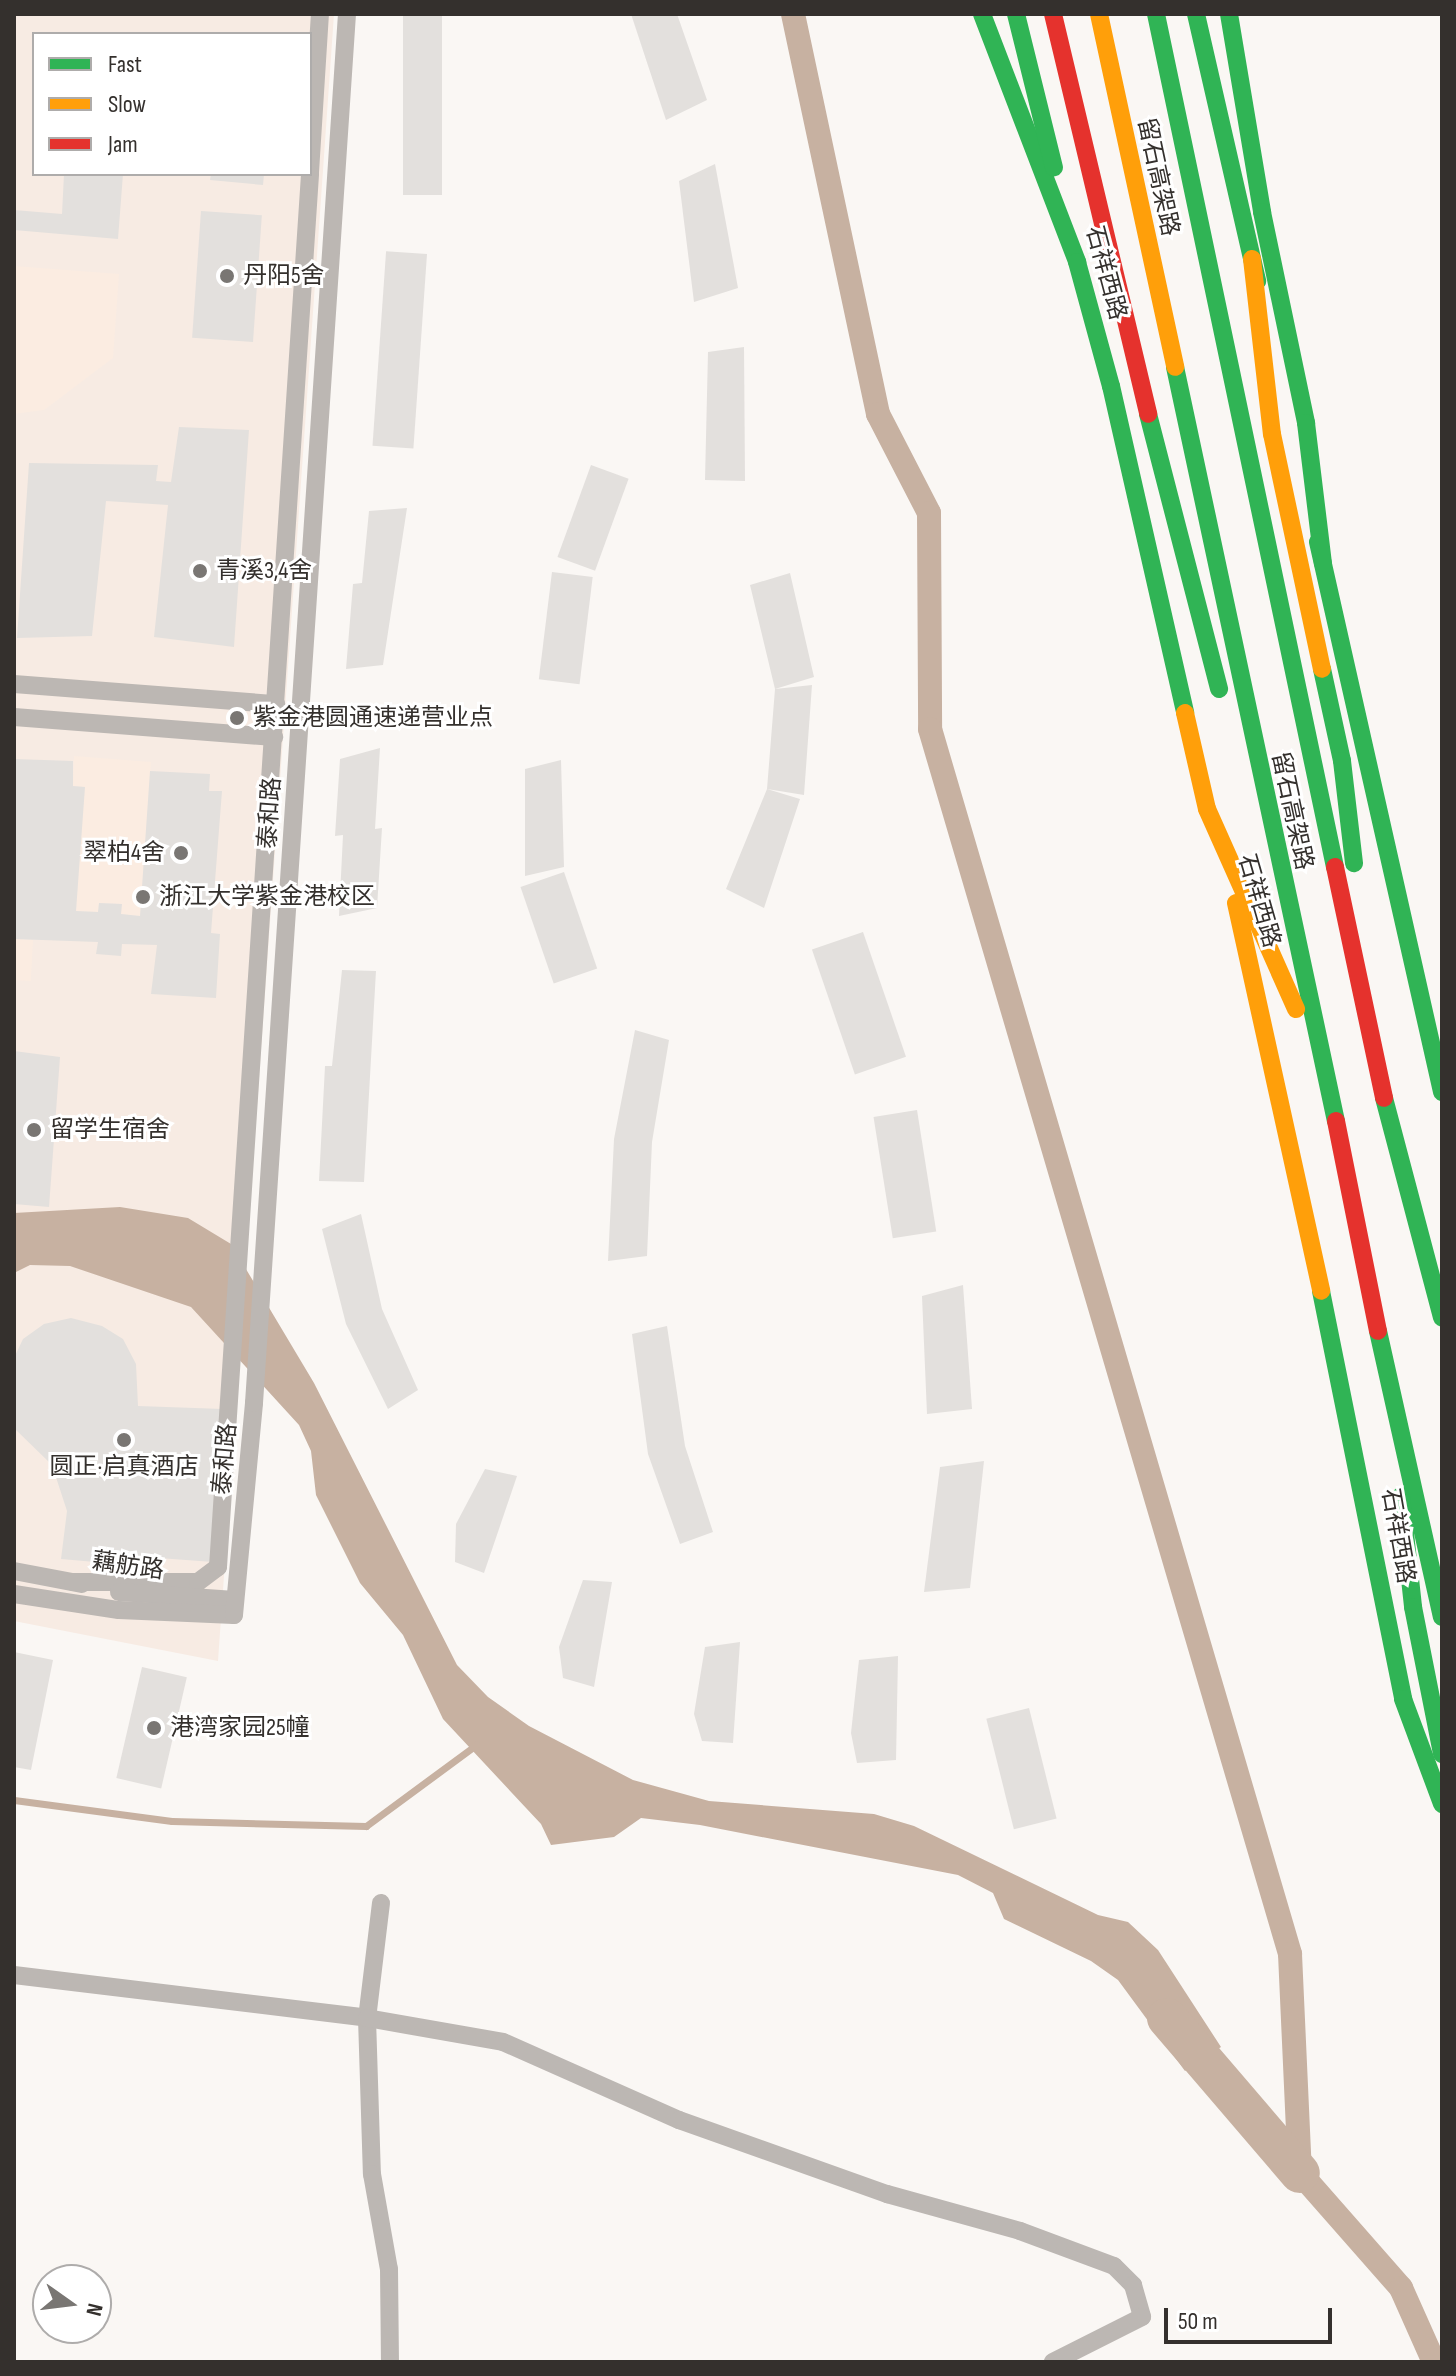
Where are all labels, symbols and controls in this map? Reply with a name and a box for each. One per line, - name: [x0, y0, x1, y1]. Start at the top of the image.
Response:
- legend: [32, 32, 312, 176]
- text: Fast: [108, 50, 142, 79]
- text: Slow: [108, 90, 146, 119]
- street label: 留石高架路: [1131, 115, 1185, 239]
- text: Jam: [108, 130, 138, 159]
- street label: 石祥西路: [1080, 223, 1132, 323]
- place label: 丹阳5舍: [243, 262, 325, 290]
- marker: 丹阳5舍: [218, 267, 236, 285]
- place label: 青溪3,4舍: [216, 557, 313, 585]
- marker: 青溪3,4舍: [191, 562, 209, 580]
- place label: 紫金港圆通速递营业点: [253, 704, 493, 732]
- marker: 紫金港圆通速递营业点: [228, 709, 246, 727]
- street label: 留石高架路: [1265, 749, 1319, 873]
- street label: 泰和路: [253, 776, 287, 850]
- place label: 翠柏4舍: [83, 839, 165, 867]
- marker: 翠柏4舍: [172, 844, 190, 862]
- street label: 石祥西路: [1232, 851, 1286, 951]
- place label: 浙江大学紫金港校区: [159, 883, 375, 911]
- marker: 浙江大学紫金港校区: [134, 888, 152, 906]
- place label: 留学生宿舍: [50, 1116, 170, 1144]
- marker: 留学生宿舍: [25, 1121, 43, 1139]
- street label: 泰和路: [208, 1422, 242, 1496]
- marker: 圆正·启真酒店: [115, 1431, 133, 1449]
- place label: 圆正·启真酒店: [50, 1453, 198, 1481]
- street label: 石祥西路: [1375, 1486, 1421, 1586]
- street label: 藕舫路: [90, 1547, 166, 1585]
- place label: 港湾家园25幢: [170, 1714, 310, 1742]
- marker: 港湾家园25幢: [145, 1719, 163, 1737]
- north arrow: [32, 2264, 112, 2344]
- scale bar: [1168, 2292, 1336, 2342]
- text: N: [79, 2300, 108, 2318]
- text: 50 m: [1178, 2307, 1218, 2336]

